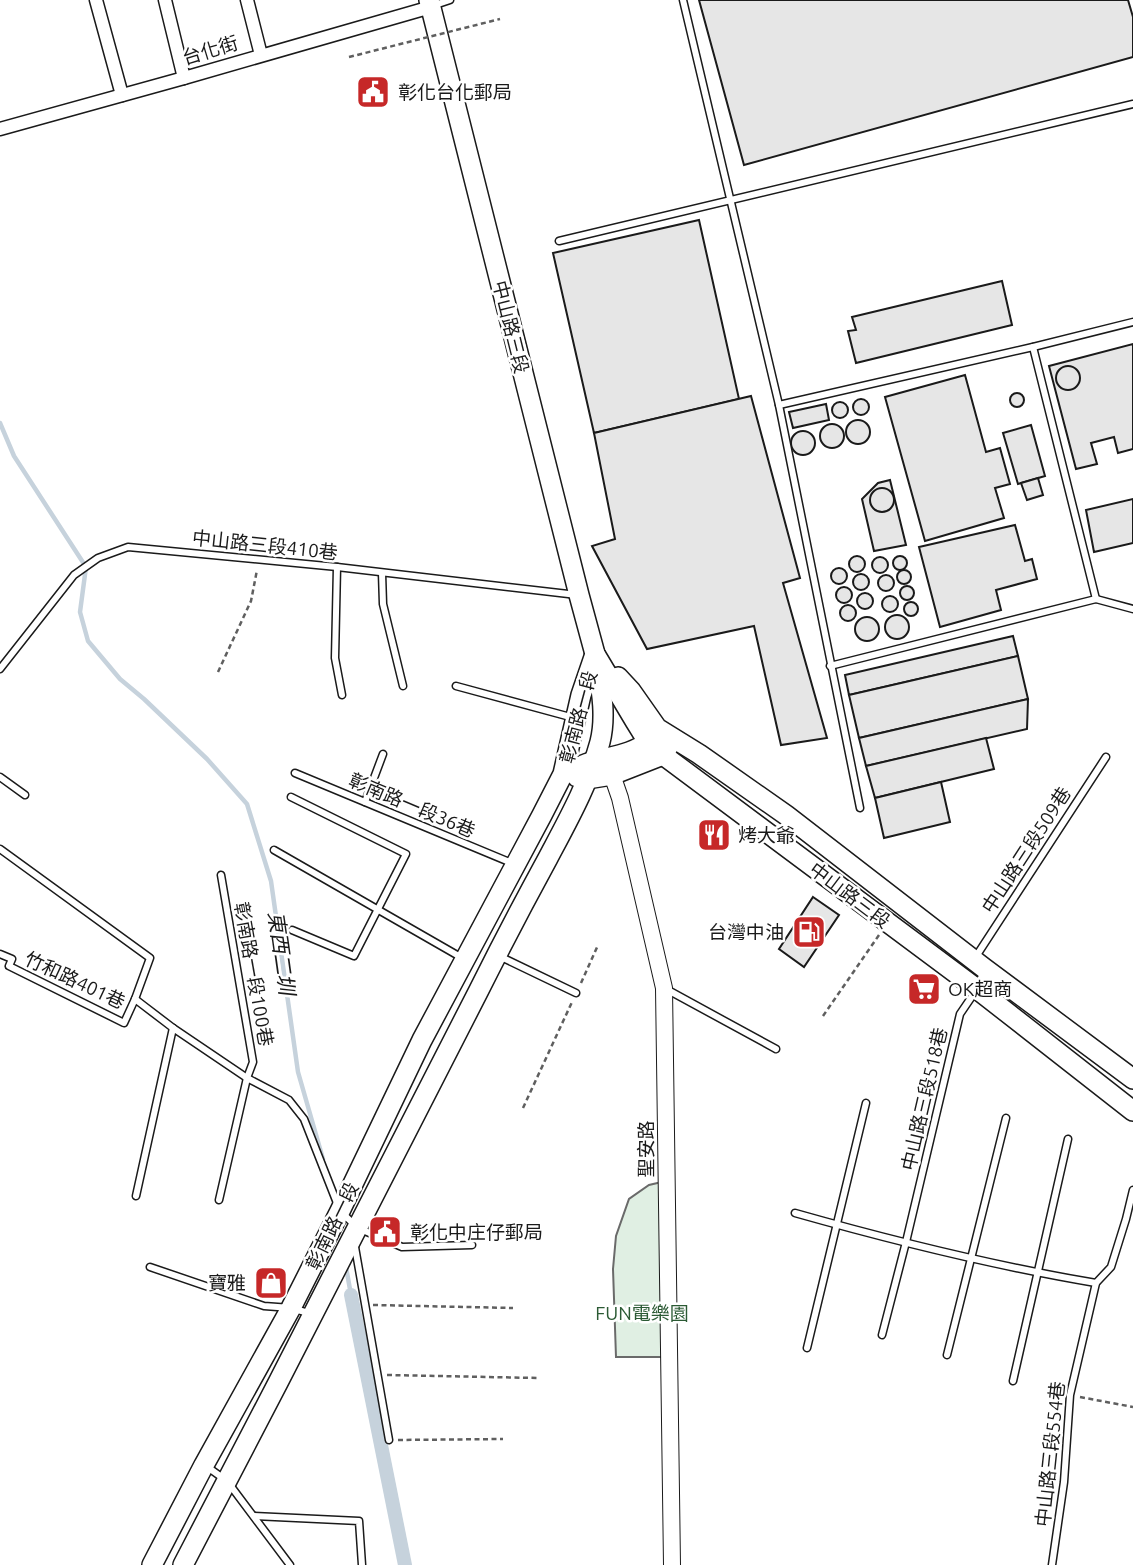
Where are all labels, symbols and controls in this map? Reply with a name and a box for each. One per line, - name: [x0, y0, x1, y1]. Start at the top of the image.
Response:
- street label: 台化街: [180, 31, 240, 69]
- public building icon: 彰化台化郵局: [354, 73, 392, 111]
- place label: 彰化台化郵局: [398, 81, 512, 103]
- street label: 中山路三段: [489, 278, 533, 376]
- street label: 中山路三段410巷: [191, 526, 339, 564]
- street label: 彰南路一段: [555, 668, 601, 766]
- street label: 彰南路一段36巷: [345, 768, 479, 842]
- street label: 中山路三段509巷: [977, 783, 1075, 917]
- restaurant icon: 烤大爺: [695, 816, 733, 854]
- place label: 烤大爺: [738, 824, 795, 846]
- street label: 中山路三段: [805, 858, 895, 932]
- street label: 彰南路一段100巷: [230, 900, 278, 1048]
- water label: 東西二圳: [264, 910, 300, 999]
- fuel station icon: 台灣中油: [790, 913, 828, 951]
- place label: 台灣中油: [708, 921, 784, 943]
- street label: 竹和路401巷: [21, 947, 129, 1013]
- supermarket icon: OK超商: [905, 970, 943, 1008]
- place label: OK超商: [948, 978, 1012, 1000]
- street label: 中山路三段518巷: [897, 1025, 951, 1173]
- street label: 聖安路: [635, 1120, 657, 1178]
- street label: 彰南路一段: [301, 1178, 363, 1274]
- public building icon: 彰化中庄仔郵局: [366, 1213, 404, 1251]
- place label: 彰化中庄仔郵局: [410, 1221, 543, 1243]
- shop icon: 寶雅: [252, 1264, 290, 1302]
- place label: 寶雅: [208, 1272, 246, 1294]
- park label: FUN電樂園: [595, 1302, 689, 1324]
- street label: 中山路三段554巷: [1031, 1380, 1069, 1528]

